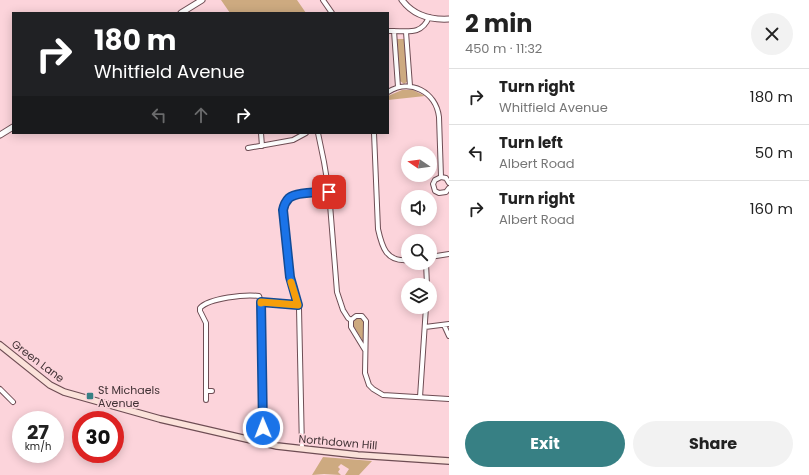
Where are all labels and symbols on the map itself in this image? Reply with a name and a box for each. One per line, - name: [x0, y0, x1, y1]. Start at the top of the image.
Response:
- north arrow: [401, 146, 437, 182]
- pin: [312, 175, 346, 209]
- street label: Green Lane: [8, 336, 68, 386]
- place label: St Michaels Avenue: [98, 382, 160, 411]
- marker: St Michaels Avenue: [85, 391, 95, 401]
- position arrow: [242, 407, 284, 449]
- speed limit sign: 30: [72, 411, 124, 463]
- street label: Northdown Hill: [298, 431, 378, 453]

